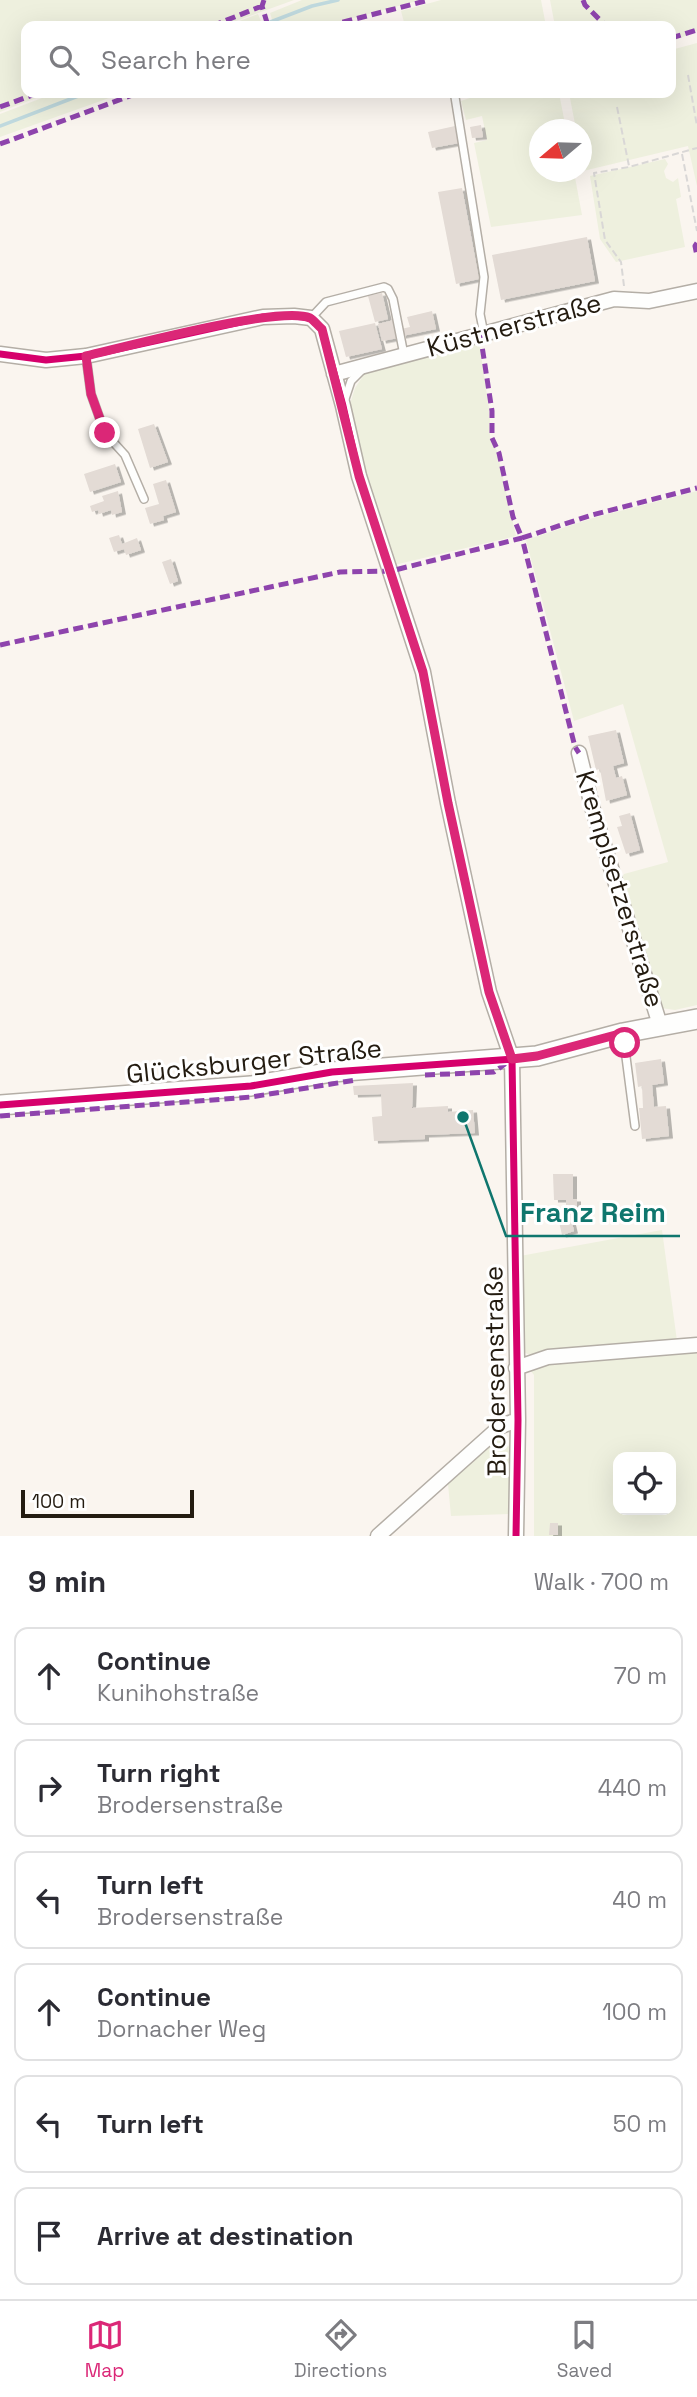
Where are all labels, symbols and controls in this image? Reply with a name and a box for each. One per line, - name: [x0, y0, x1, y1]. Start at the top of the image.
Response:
- search box: [21, 21, 676, 98]
- icon: search: [45, 41, 83, 79]
- text: Search here: [101, 43, 251, 77]
- north arrow: [529, 119, 592, 182]
- street label: Küstnerstraße: [423, 285, 605, 365]
- route end: [89, 417, 120, 448]
- street label: Kremplsetzerstraße: [568, 766, 672, 1012]
- route start: [609, 1027, 640, 1058]
- street label: Glücksburger Straße: [125, 1031, 383, 1091]
- callout: Franz Reim: [506, 1187, 680, 1236]
- text: Franz Reim: [520, 1194, 666, 1230]
- street label: Brodersenstraße: [476, 1265, 514, 1477]
- map controls: [613, 1452, 676, 1515]
- button: locate: [613, 1452, 676, 1515]
- scale bar: [21, 1487, 194, 1519]
- text: 100 m: [32, 1489, 86, 1514]
- text: 9 min: [28, 1562, 106, 1601]
- text: Walk · 700 m: [534, 1567, 669, 1597]
- text: Continue: [97, 1644, 211, 1678]
- icon: ahead: [30, 1657, 68, 1695]
- text: 70 m: [614, 1661, 667, 1691]
- text: Kunihohstraße: [97, 1678, 259, 1708]
- text: Turn right: [97, 1756, 221, 1790]
- icon: right: [30, 1769, 68, 1807]
- text: 440 m: [598, 1773, 667, 1803]
- text: Brodersenstraße: [97, 1790, 283, 1820]
- text: Turn left: [97, 1868, 204, 1902]
- icon: left: [30, 1881, 68, 1919]
- text: 40 m: [612, 1885, 667, 1915]
- text: Brodersenstraße: [97, 1902, 283, 1932]
- text: Continue: [97, 1980, 211, 2014]
- icon: ahead: [30, 1993, 68, 2031]
- text: 100 m: [602, 1997, 667, 2027]
- text: Dornacher Weg: [97, 2014, 266, 2044]
- icon: left: [30, 2105, 68, 2143]
- text: Turn left: [97, 2107, 204, 2141]
- text: 50 m: [613, 2109, 667, 2139]
- icon: arrive: [30, 2217, 68, 2255]
- text: Arrive at destination: [97, 2219, 354, 2253]
- tab: Map: [85, 2316, 124, 2383]
- tab: Directions: [294, 2316, 387, 2383]
- tab: Saved: [557, 2316, 612, 2383]

